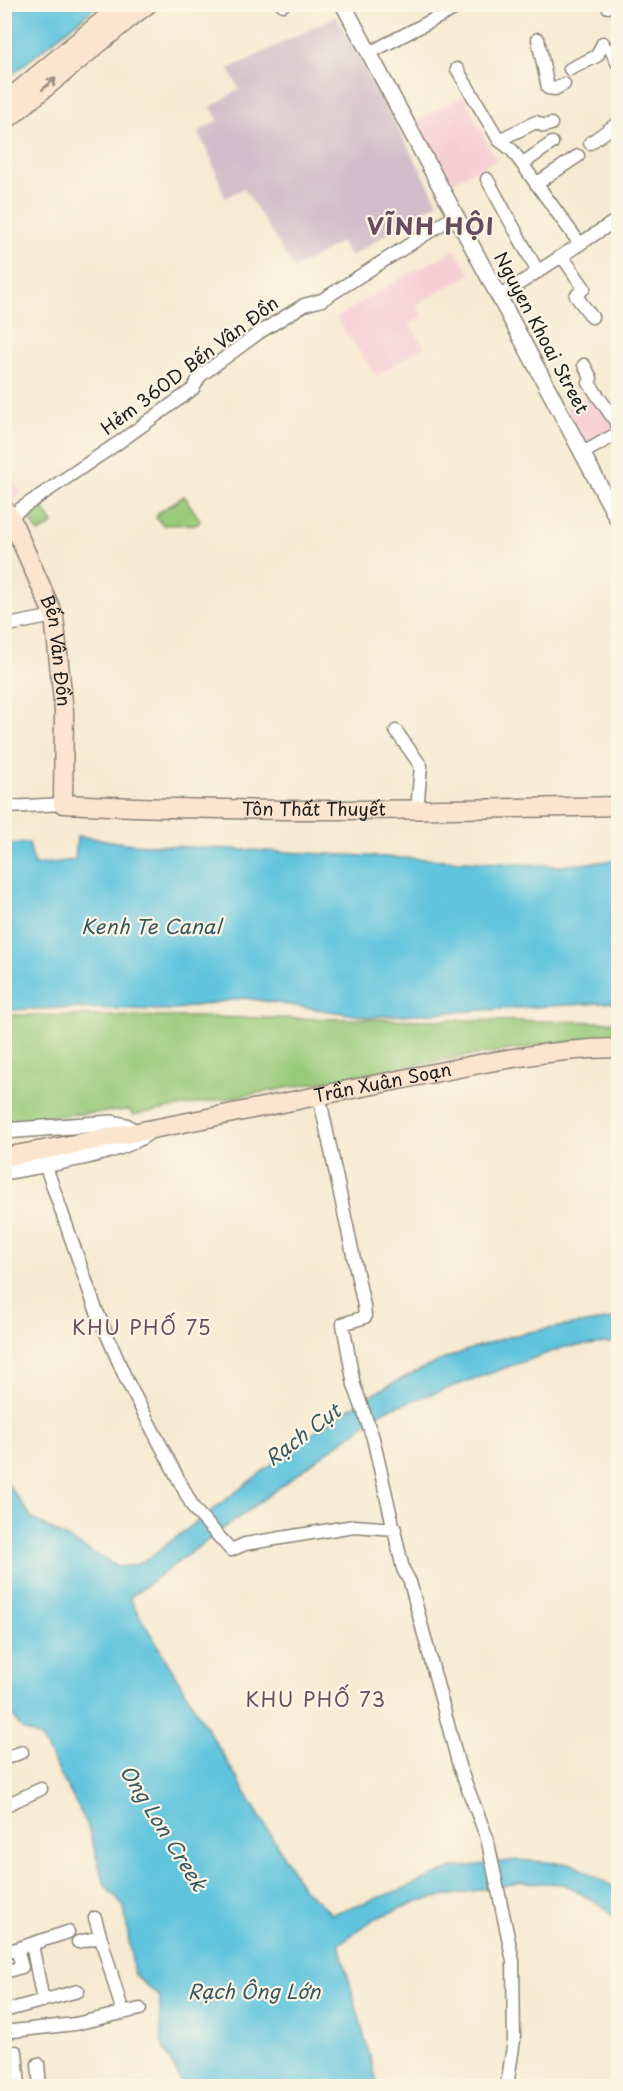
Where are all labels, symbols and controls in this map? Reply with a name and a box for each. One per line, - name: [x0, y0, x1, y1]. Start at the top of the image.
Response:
- one-way arrow: [41, 77, 56, 91]
- district label: VĨNH HỘI: [367, 207, 495, 243]
- street label: Nguyen Khoai Street: [488, 247, 596, 418]
- street label: Hẻm 360D Bến Vân Đồn: [95, 289, 284, 441]
- street label: Bến Vân Đồn: [34, 590, 78, 708]
- street label: Tôn Thất Thuyết: [242, 794, 386, 822]
- water label: Kenh Te Canal: [81, 911, 224, 941]
- street label: Trần Xuân Soạn: [311, 1055, 454, 1108]
- district label: KHU PHỐ 75: [72, 1312, 212, 1342]
- water label: Rạch Cụt: [258, 1394, 349, 1473]
- district label: KHU PHỐ 73: [246, 1684, 386, 1714]
- water label: Ong Lon Creek: [113, 1758, 215, 1897]
- water label: Rạch Ông Lớn: [188, 1976, 321, 2006]

